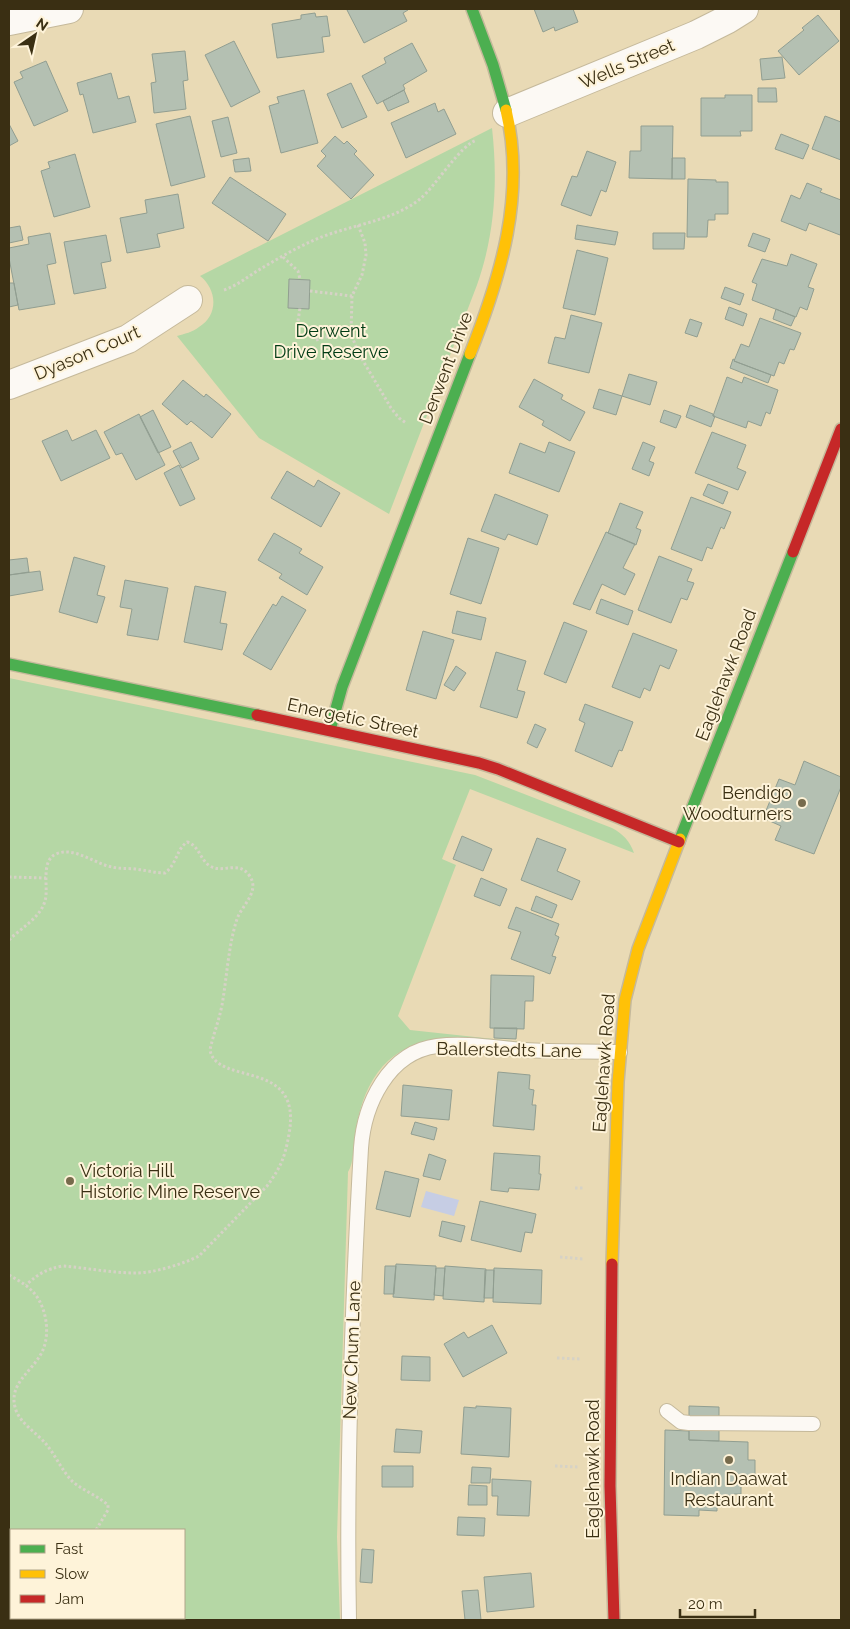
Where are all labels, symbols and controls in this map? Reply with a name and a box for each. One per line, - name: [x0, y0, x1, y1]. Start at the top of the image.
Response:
- north arrow: [10, 10, 60, 60]
- text: N: [33, 15, 51, 34]
- street label: Wells Street: [576, 34, 677, 93]
- street label: Derwent Drive: [414, 308, 477, 427]
- park label: Derwent Drive Reserve: [274, 320, 389, 362]
- street label: Dyason Court: [31, 321, 143, 384]
- street label: Eaglehawk Road: [691, 606, 760, 744]
- street label: Energetic Street: [285, 693, 421, 742]
- place label: Bendigo Woodturners: [683, 782, 792, 824]
- marker: Bendigo Woodturners: [796, 797, 808, 809]
- street label: Eaglehawk Road: [588, 993, 619, 1133]
- street label: Ballerstedts Lane: [436, 1038, 582, 1061]
- place label: Victoria Hill Historic Mine Reserve: [80, 1160, 260, 1202]
- marker: Victoria Hill Historic Mine Reserve: [64, 1175, 76, 1187]
- street label: New Chum Lane: [339, 1280, 364, 1420]
- street label: Eaglehawk Road: [582, 1399, 603, 1539]
- marker: Indian Daawat Restaurant: [723, 1454, 735, 1466]
- place label: Indian Daawat Restaurant: [670, 1468, 788, 1510]
- legend: [10, 1529, 185, 1619]
- text: Fast: [55, 1540, 83, 1558]
- text: Slow: [55, 1565, 89, 1583]
- scale bar: [680, 1586, 755, 1618]
- text: Jam: [55, 1590, 84, 1608]
- text: 20 m: [688, 1595, 723, 1613]

